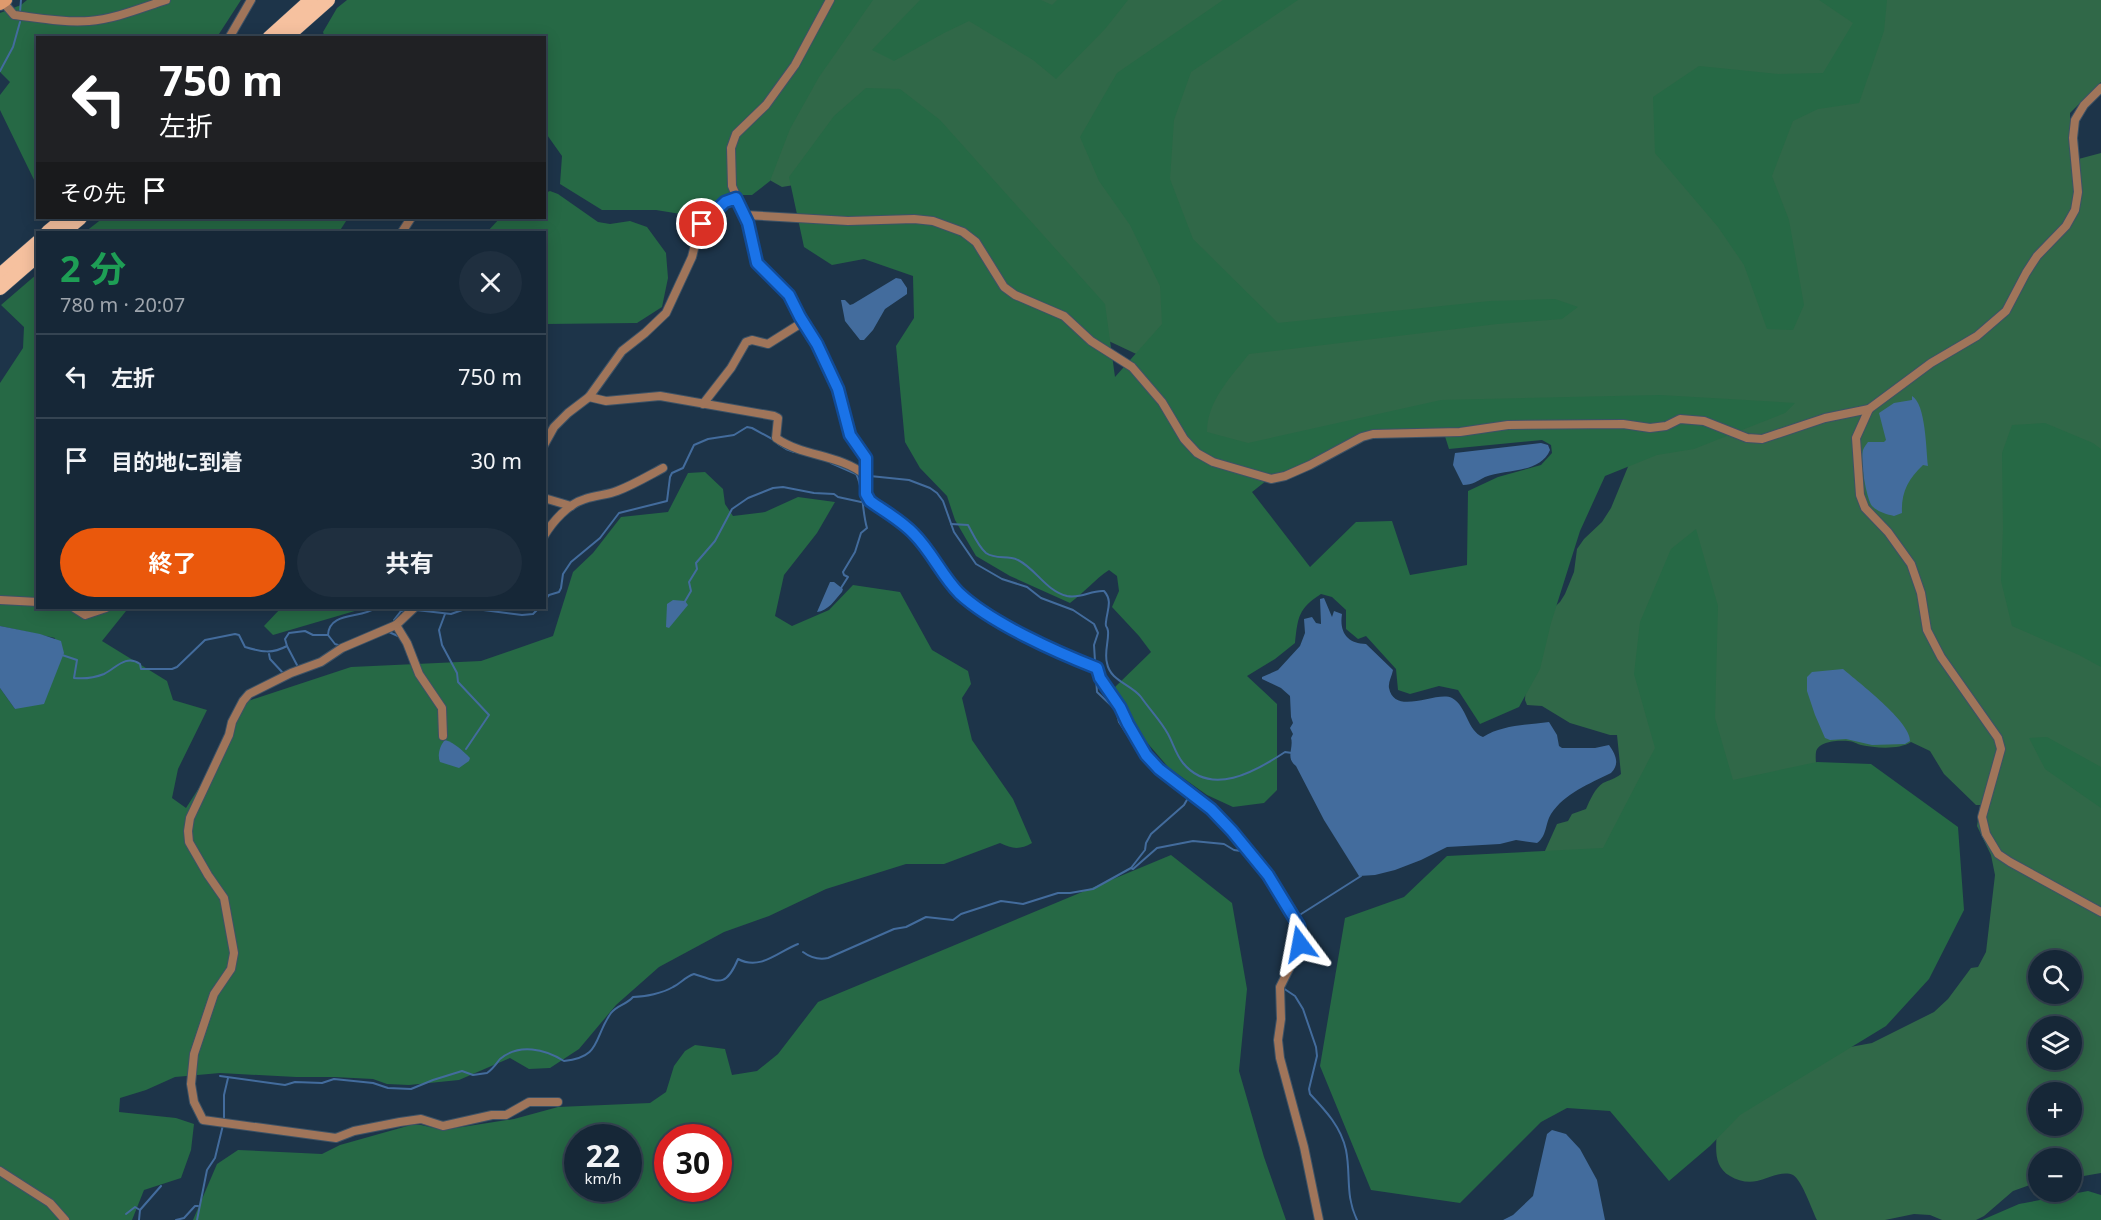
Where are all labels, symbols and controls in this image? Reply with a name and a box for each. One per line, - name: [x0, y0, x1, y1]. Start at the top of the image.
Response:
- text: 750 m: [159, 51, 283, 108]
- icon: left: [60, 60, 138, 138]
- text: 左折: [159, 107, 213, 144]
- icon: arrive: [138, 174, 171, 207]
- text: その先: [60, 177, 126, 207]
- pin: [676, 198, 727, 249]
- icon: arrive: [685, 207, 718, 240]
- text: 2 分: [60, 244, 126, 293]
- button: close: [459, 251, 522, 314]
- text: 780 m · 20:07: [60, 291, 185, 318]
- icon: left: [60, 360, 93, 393]
- text: 750 m: [458, 361, 522, 391]
- text: 左折: [111, 362, 155, 392]
- icon: arrive: [60, 444, 93, 477]
- text: 30 m: [471, 445, 522, 475]
- text: 目的地に到着: [111, 446, 243, 476]
- button: 終了: [60, 528, 285, 597]
- button: 共有: [297, 528, 522, 597]
- position arrow: [1268, 912, 1332, 976]
- map controls: [2028, 950, 2082, 1202]
- button: search: [2028, 950, 2082, 1004]
- button: layers: [2028, 1016, 2082, 1070]
- button: +: [2028, 1082, 2082, 1136]
- speed limit sign: 30: [654, 1124, 732, 1202]
- text: 22: [586, 1135, 620, 1176]
- button: −: [2028, 1148, 2082, 1202]
- text: km/h: [585, 1168, 621, 1188]

